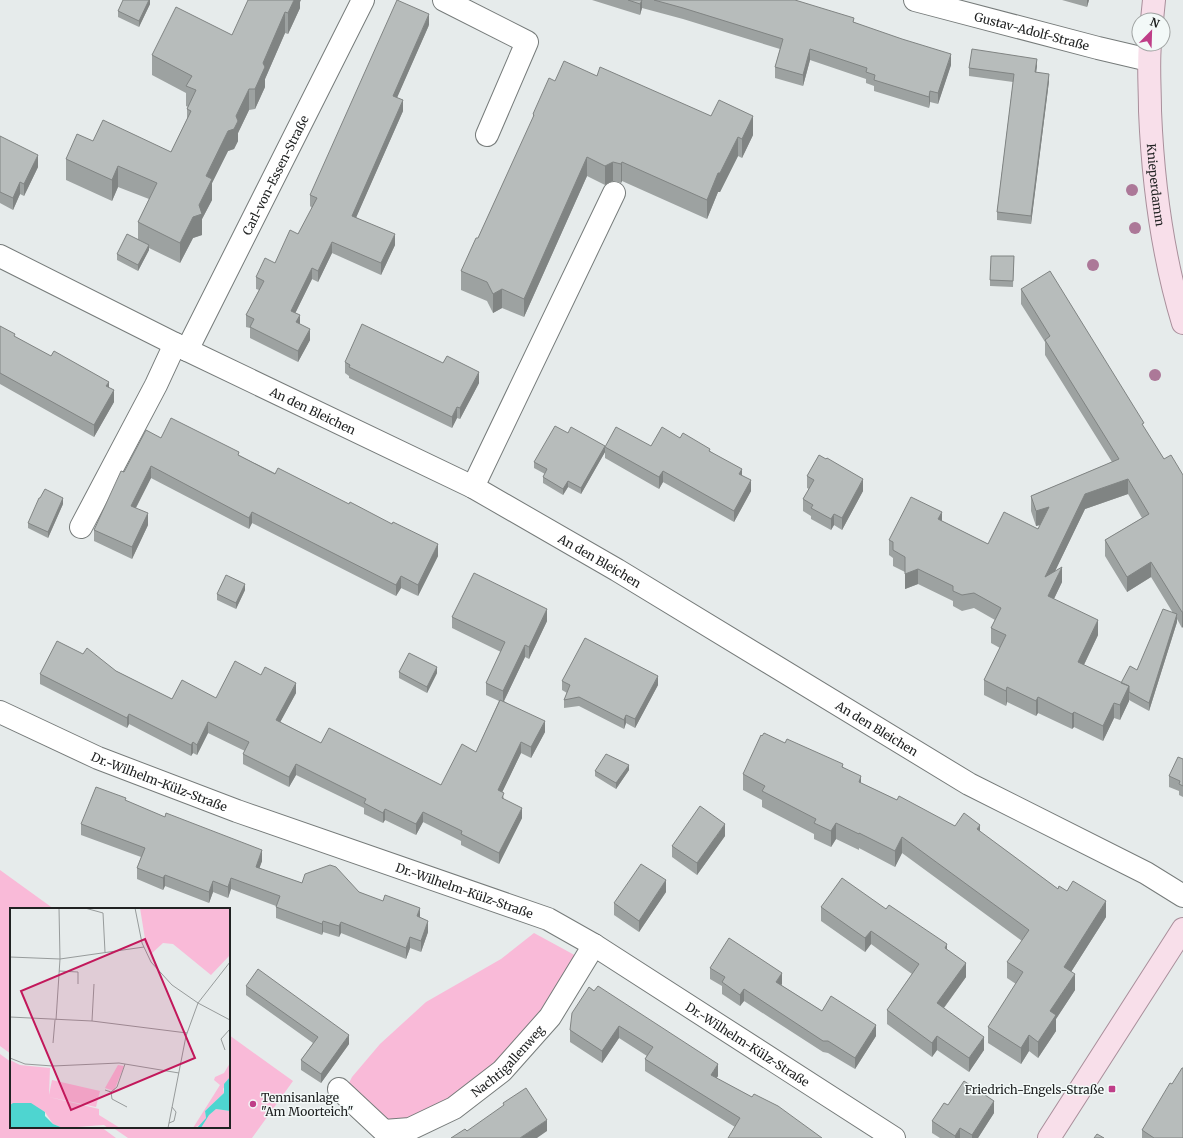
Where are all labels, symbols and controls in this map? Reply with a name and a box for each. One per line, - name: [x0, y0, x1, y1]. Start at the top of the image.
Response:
- street label: Gustav-Adolf-Straße: [973, 8, 1091, 53]
- north arrow: [1131, 12, 1171, 52]
- text: N: [1148, 15, 1162, 31]
- street label: Carl-von-Essen-Straße: [239, 113, 311, 237]
- street label: Knieperdamm: [1144, 143, 1168, 227]
- street label: An den Bleichen: [267, 383, 358, 437]
- street label: An den Bleichen: [555, 530, 644, 591]
- street label: An den Bleichen: [832, 697, 921, 759]
- street label: Dr.-Wilhelm-Külz-Straße: [89, 748, 230, 814]
- street label: Dr.-Wilhelm-Külz-Straße: [394, 859, 535, 921]
- inset map: [10, 908, 230, 1128]
- street label: Dr.-Wilhelm-Külz-Straße: [683, 999, 813, 1089]
- street label: Nachtigallenweg: [468, 1021, 548, 1100]
- place label: Friedrich-Engels-Straße: [965, 1082, 1104, 1097]
- marker: Friedrich-Engels-Straße: [1107, 1084, 1117, 1094]
- place label: Tennisanlage "Am Moorteich": [261, 1090, 354, 1119]
- marker: Tennisanlage "Am Moorteich": [248, 1099, 258, 1109]

